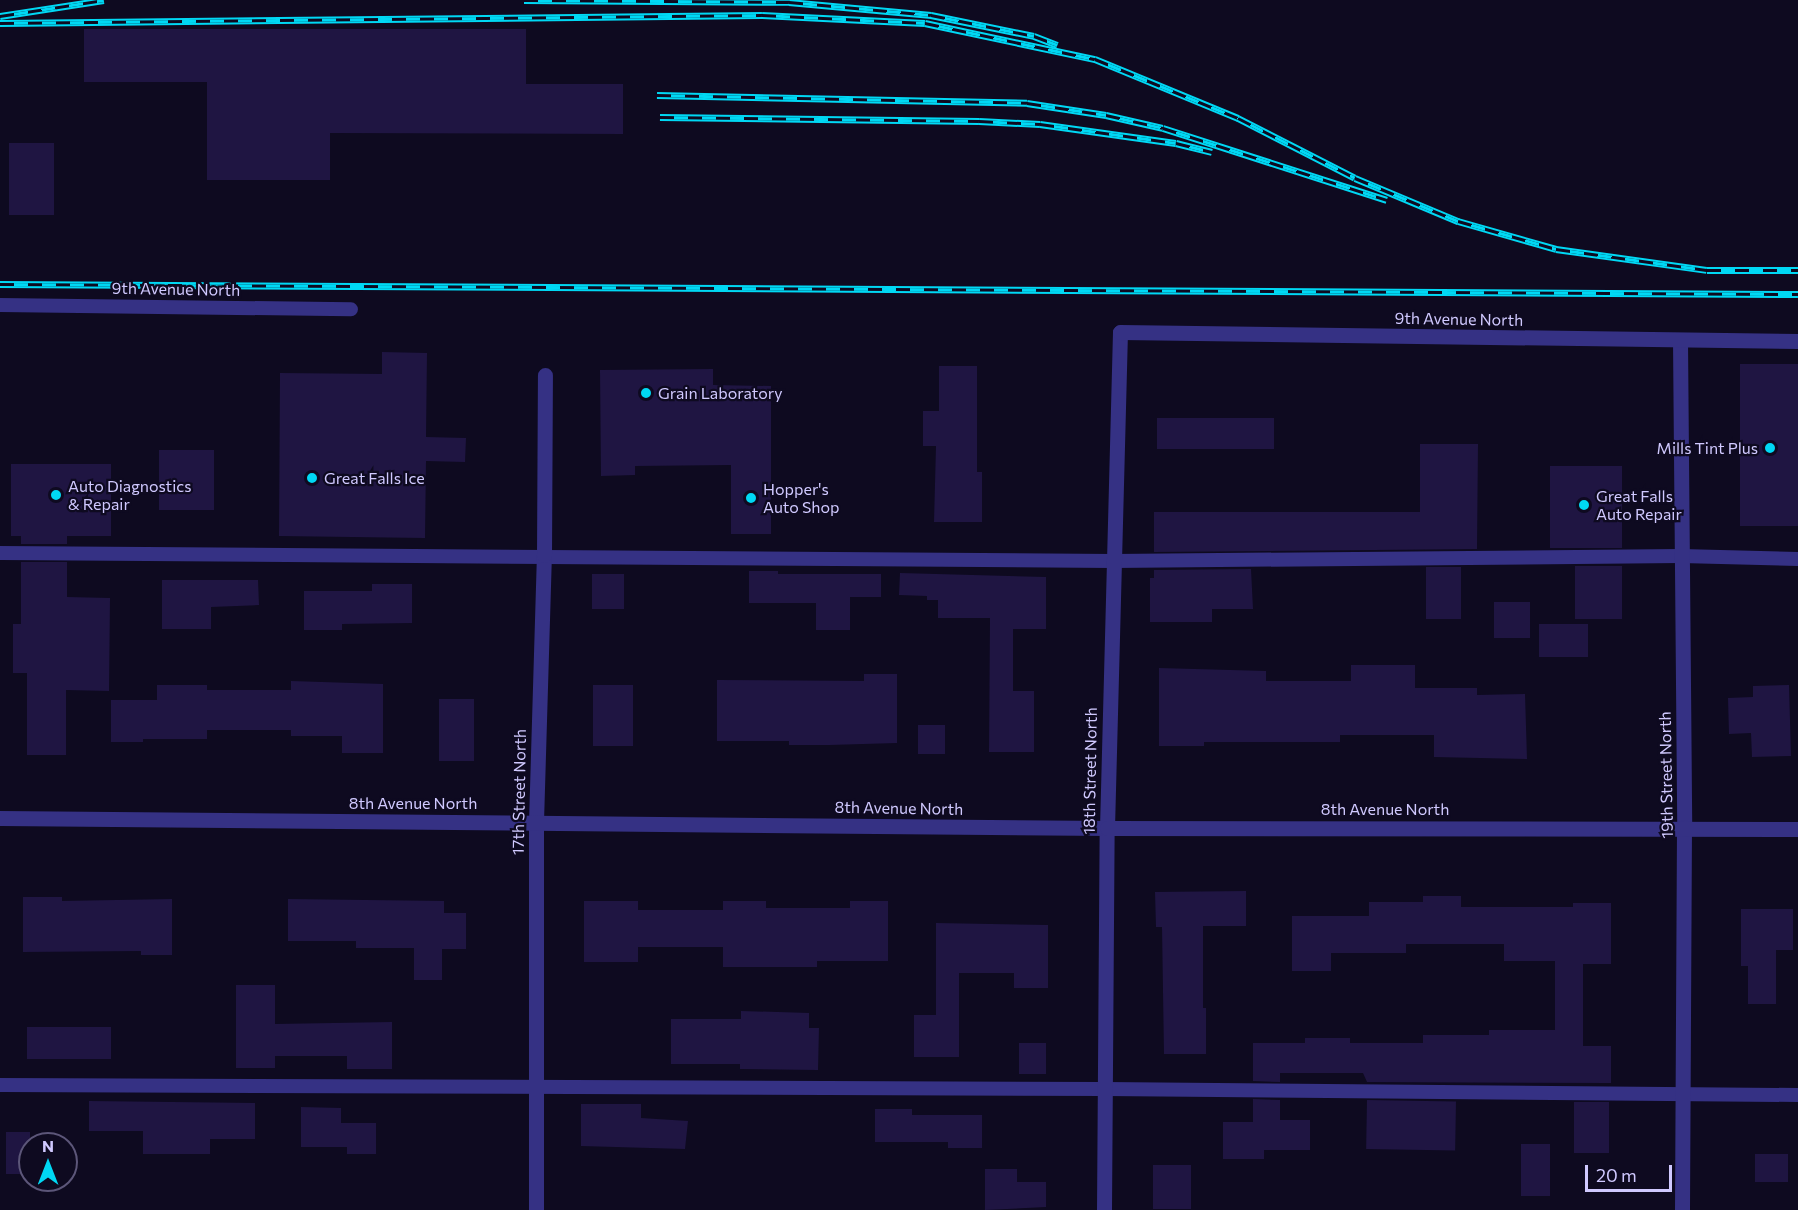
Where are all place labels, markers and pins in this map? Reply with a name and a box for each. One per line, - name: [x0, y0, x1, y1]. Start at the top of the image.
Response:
- place label: Grain Laboratory: [658, 383, 782, 403]
- marker: Grain Laboratory: [639, 386, 653, 400]
- place label: Mills Tint Plus: [1657, 438, 1758, 458]
- marker: Mills Tint Plus: [1763, 441, 1777, 455]
- place label: Great Falls Ice: [324, 468, 425, 488]
- marker: Great Falls Ice: [305, 471, 319, 485]
- place label: Auto Diagnostics & Repair: [68, 476, 191, 514]
- place label: Hopper's Auto Shop: [763, 479, 839, 517]
- place label: Great Falls Auto Repair: [1596, 486, 1682, 524]
- marker: Auto Diagnostics & Repair: [49, 488, 63, 502]
- marker: Hopper's Auto Shop: [744, 491, 758, 505]
- marker: Great Falls Auto Repair: [1577, 498, 1591, 512]

